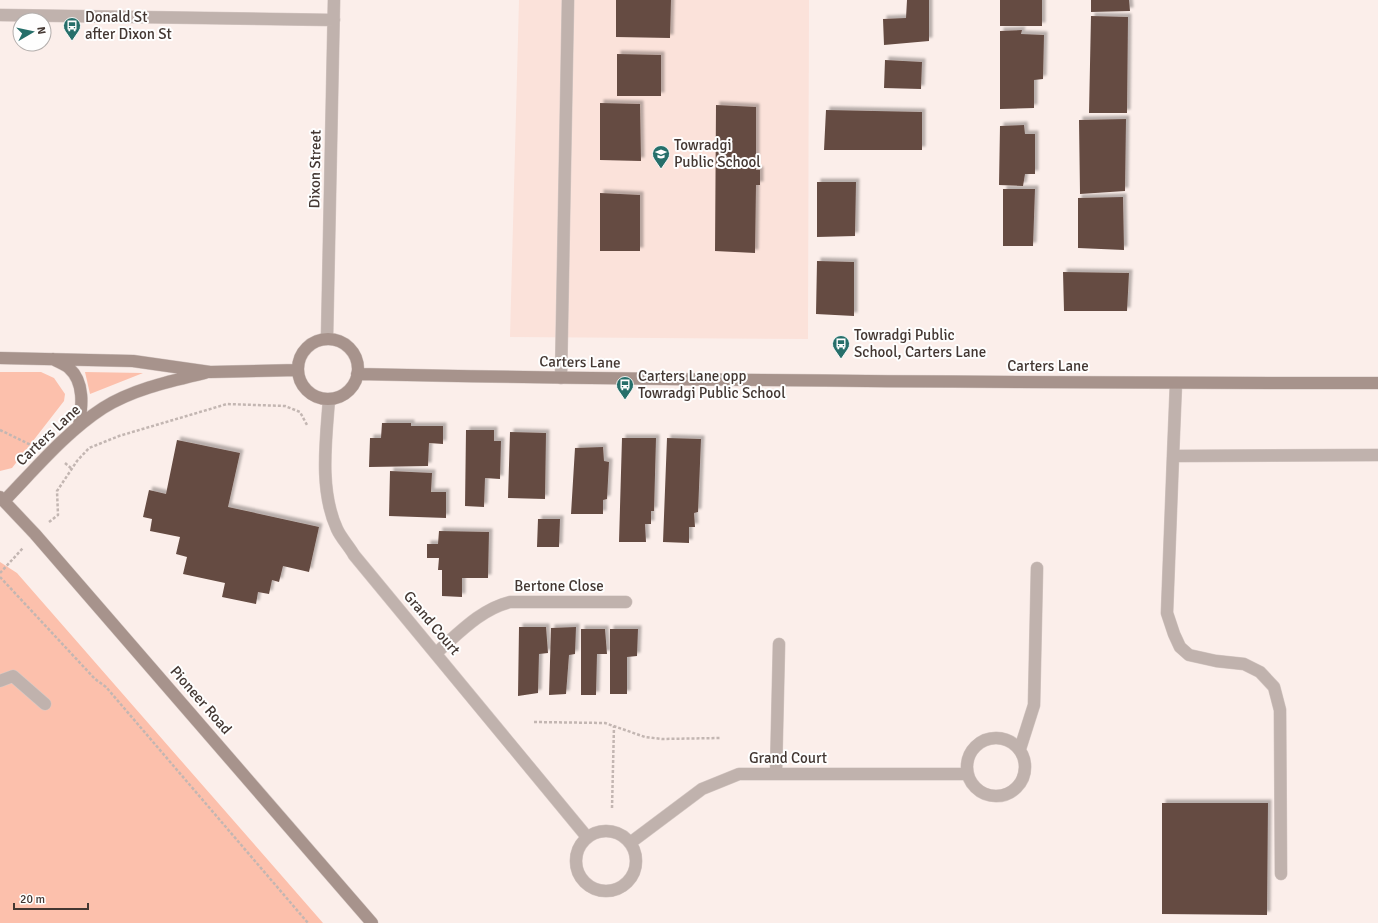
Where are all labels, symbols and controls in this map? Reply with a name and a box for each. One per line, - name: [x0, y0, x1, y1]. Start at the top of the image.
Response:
- place label: Donald St after Dixon St: [85, 8, 172, 43]
- north arrow: [12, 12, 52, 52]
- bus stop icon: Donald St after Dixon St: [62, 16, 82, 41]
- text: N: [34, 26, 48, 35]
- street label: Dixon Street: [305, 130, 325, 208]
- place label: Towradgi Public School: [674, 136, 761, 171]
- school or university icon: Towradgi Public School: [651, 144, 671, 169]
- place label: Towradgi Public School, Carters Lane: [854, 326, 986, 361]
- bus stop icon: Towradgi Public School, Carters Lane: [831, 334, 851, 359]
- street label: Carters Lane: [539, 352, 621, 372]
- street label: Carters Lane: [1007, 357, 1089, 375]
- place label: Carters Lane opp Towradgi Public School: [638, 367, 786, 402]
- bus stop icon: Carters Lane opp Towradgi Public School: [615, 375, 635, 400]
- street label: Carters Lane: [12, 401, 84, 469]
- street label: Bertone Close: [514, 577, 604, 595]
- street label: Grand Court: [400, 587, 464, 659]
- street label: Pioneer Road: [166, 662, 236, 738]
- street label: Grand Court: [749, 749, 827, 767]
- scale bar: [14, 885, 88, 911]
- text: 20 m: [20, 892, 45, 907]

